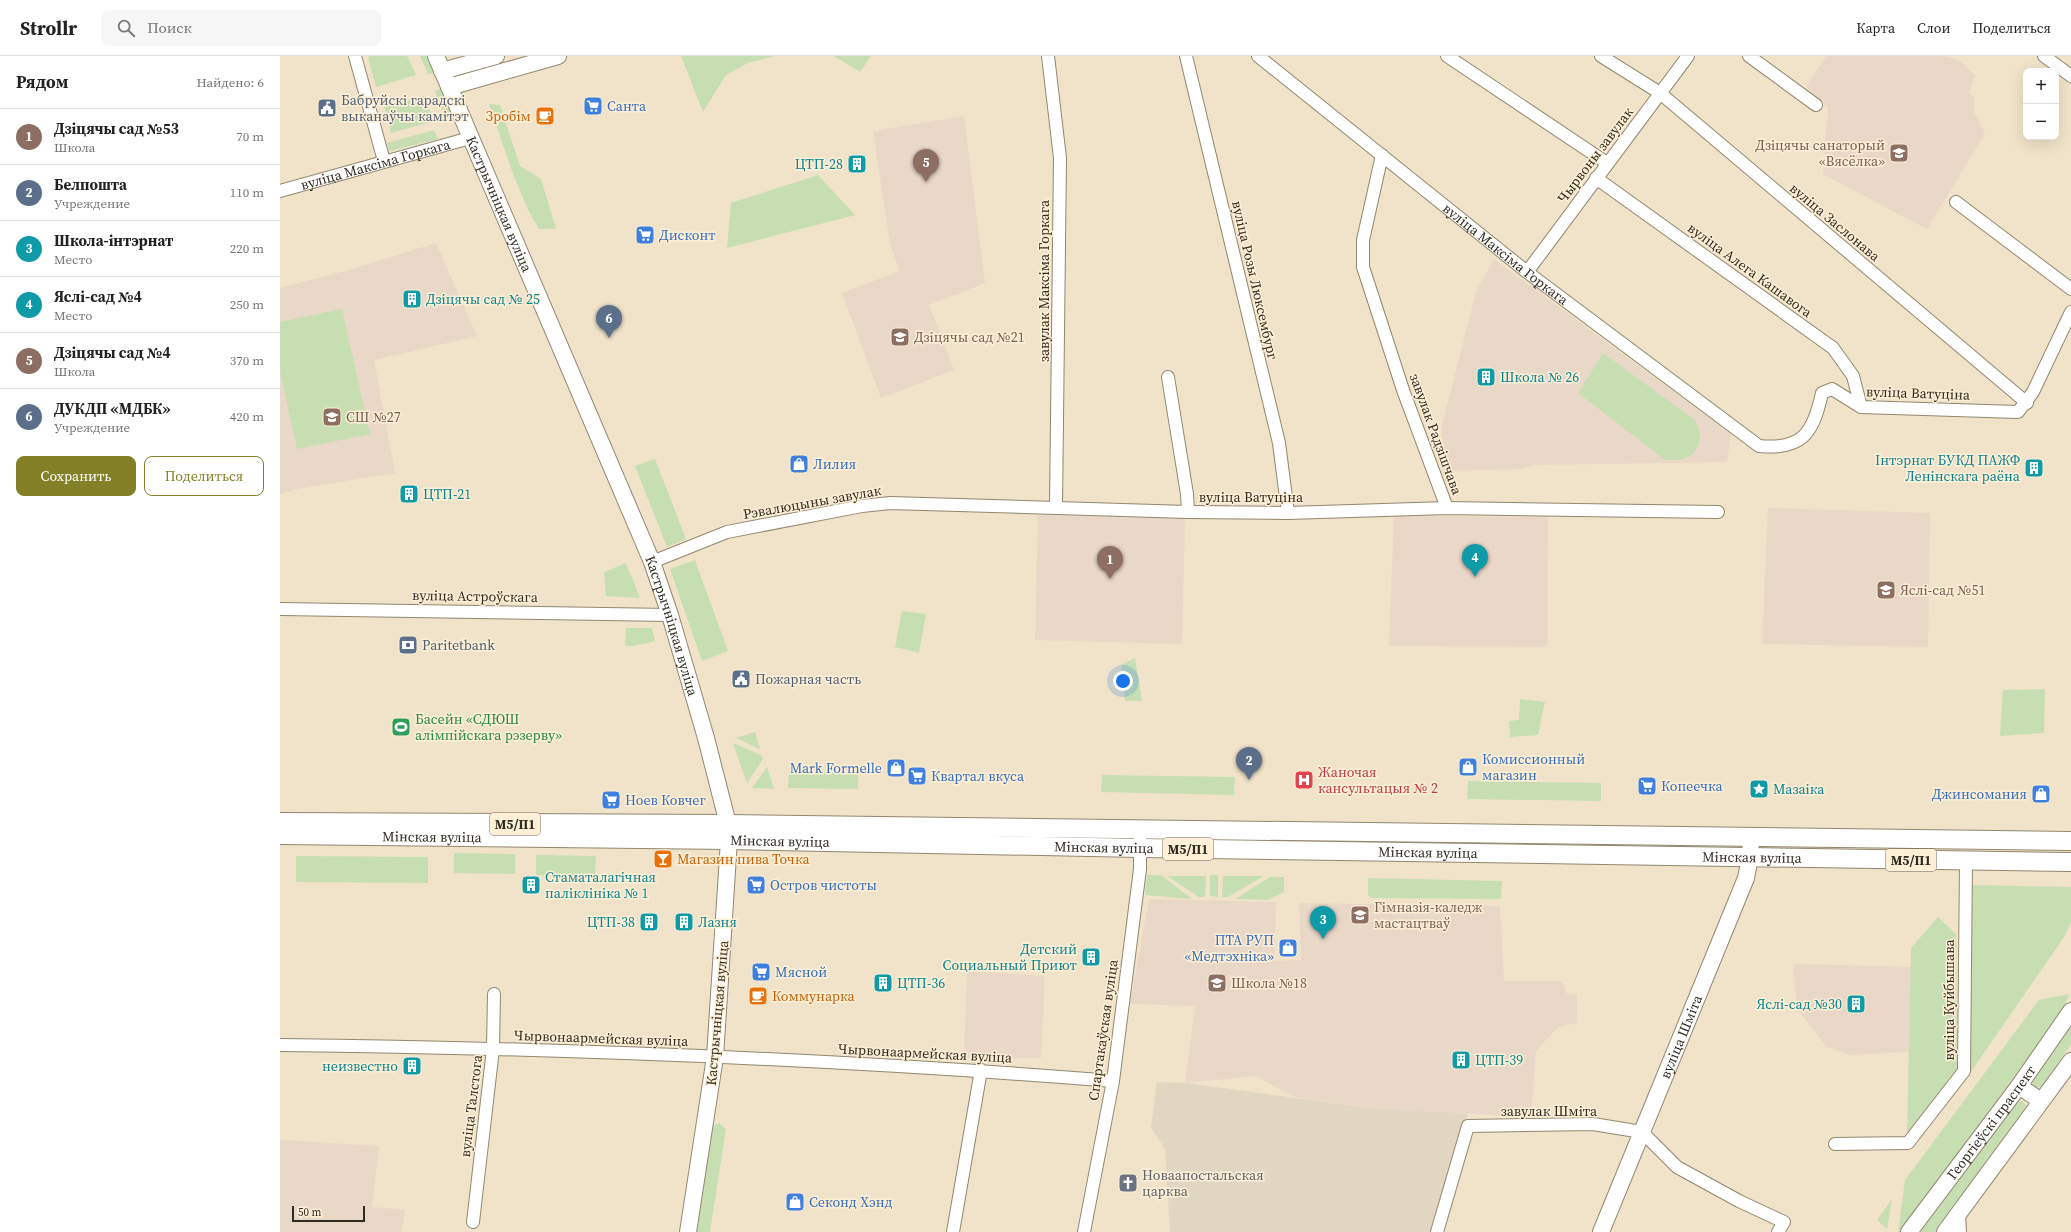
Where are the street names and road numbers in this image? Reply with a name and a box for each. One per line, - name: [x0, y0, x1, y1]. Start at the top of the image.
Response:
- street label: Чырвоны завулак: [1552, 103, 1638, 207]
- street label: Кастрычніцкая вуліца: [461, 133, 537, 276]
- street label: вуліца Максіма Горкага: [298, 134, 453, 195]
- street label: вуліца Заслонава: [1785, 178, 1885, 266]
- street label: вуліца Максіма Горкага: [1439, 198, 1573, 310]
- street label: завулак Максіма Горкага: [1034, 199, 1054, 362]
- street label: вуліца Розы Люксембург: [1227, 199, 1283, 361]
- street label: вуліца Алега Кашавога: [1684, 218, 1817, 323]
- street label: завулак Радзішчава: [1405, 371, 1468, 498]
- street label: вуліца Ватуціна: [1866, 381, 1971, 405]
- street label: Рэвалюцыны завулак: [741, 480, 883, 524]
- street label: вуліца Ватуціна: [1199, 487, 1304, 507]
- street label: Кастрычніцкая вуліца: [640, 552, 703, 699]
- street label: вуліца Астроўскага: [412, 585, 539, 607]
- road number: М5/П1: [490, 813, 540, 835]
- street label: Мінская вуліца: [382, 826, 483, 847]
- street label: Мінская вуліца: [730, 830, 831, 852]
- street label: Мінская вуліца: [1054, 836, 1155, 858]
- road number: М5/П1: [1163, 838, 1213, 860]
- street label: Мінская вуліца: [1378, 842, 1479, 863]
- street label: Мінская вуліца: [1702, 846, 1803, 868]
- road number: М5/П1: [1886, 849, 1936, 871]
- street label: Кастрычніцкая вуліца: [701, 939, 733, 1087]
- street label: вуліца Куйбышава: [1939, 939, 1959, 1061]
- street label: Спартакаўская вуліца: [1083, 957, 1123, 1102]
- street label: вуліца Шміта: [1655, 991, 1707, 1082]
- street label: Чырвонаармейская вуліца: [513, 1025, 689, 1051]
- street label: Чырвонаармейская вуліца: [837, 1038, 1014, 1068]
- street label: вуліца Талстога: [455, 1053, 487, 1158]
- street label: Георгіеўскі праспект: [1942, 1061, 2041, 1184]
- street label: завулак Шміта: [1501, 1101, 1598, 1121]

